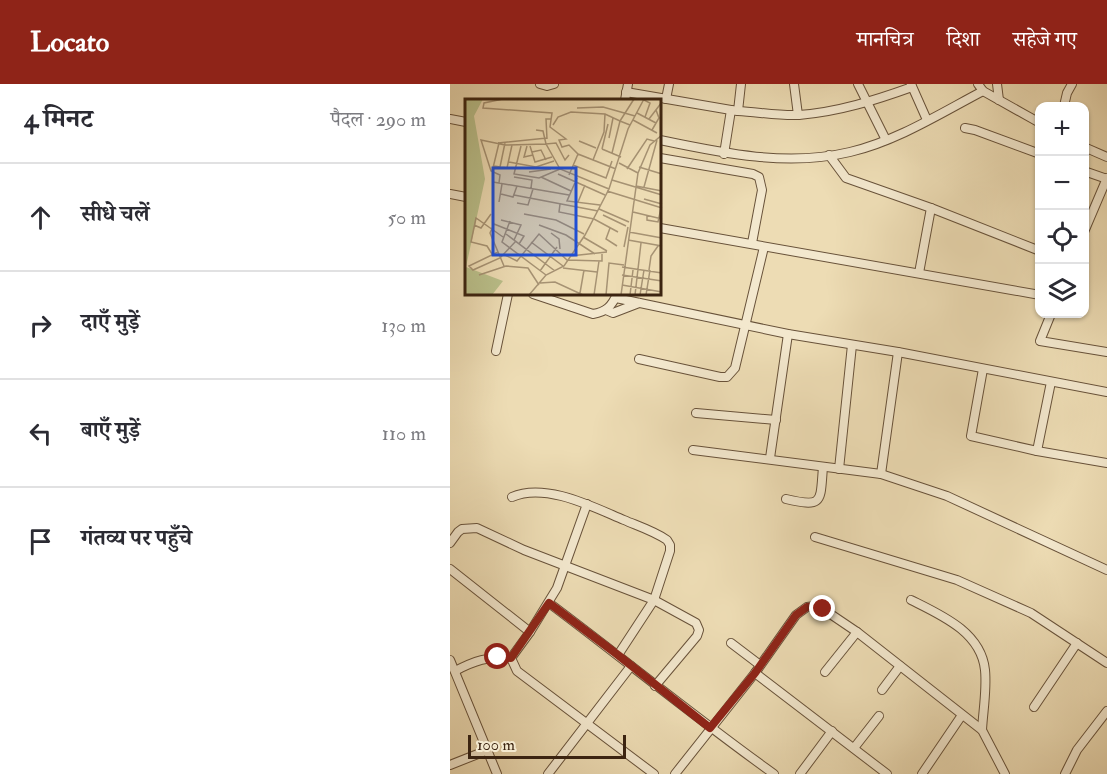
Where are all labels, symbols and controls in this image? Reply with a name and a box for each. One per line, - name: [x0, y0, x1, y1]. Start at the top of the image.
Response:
- text: Locato: [30, 25, 109, 60]
- text: मानचित्र: [857, 26, 913, 53]
- text: दिशा: [946, 26, 980, 53]
- text: सहेजे गए: [1013, 26, 1077, 53]
- inset map: [465, 99, 662, 296]
- map controls: [1035, 102, 1089, 318]
- button: +: [1035, 102, 1089, 156]
- text: 4 मिनट: [24, 103, 93, 135]
- text: पैदल · 290 m: [331, 107, 426, 132]
- button: −: [1035, 156, 1089, 210]
- text: सीधे चलें: [81, 200, 149, 228]
- icon: ahead: [24, 201, 57, 234]
- text: 50 m: [387, 205, 426, 230]
- button: locate: [1035, 210, 1089, 264]
- button: layers: [1035, 264, 1089, 318]
- text: दाएँ मुड़ें: [81, 308, 140, 336]
- icon: right: [24, 309, 57, 342]
- text: 130 m: [381, 313, 426, 338]
- text: बाएँ मुड़ें: [81, 416, 140, 444]
- icon: left: [24, 417, 57, 450]
- text: 110 m: [382, 421, 426, 446]
- text: गंतव्य पर पहुँचे: [81, 524, 192, 552]
- icon: arrive: [24, 525, 57, 558]
- route end: [809, 595, 835, 621]
- route start: [484, 643, 510, 669]
- scale bar: [468, 732, 626, 760]
- text: 100 m: [477, 735, 515, 755]

